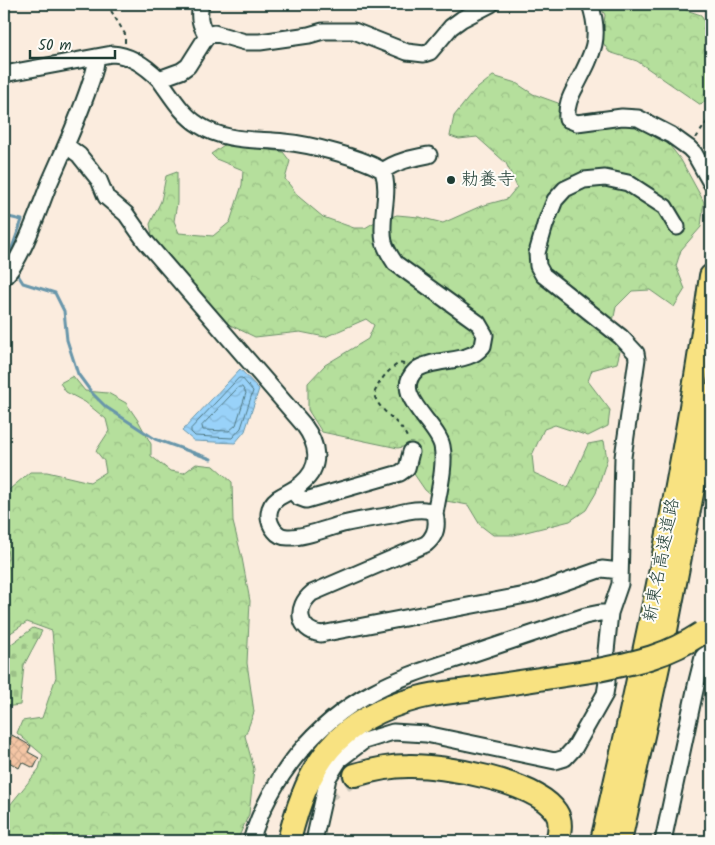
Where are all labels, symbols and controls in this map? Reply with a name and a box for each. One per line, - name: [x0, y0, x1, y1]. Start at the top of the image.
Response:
- scale bar: [30, 28, 115, 60]
- text: 50 m: [38, 34, 72, 58]
- place label: 勅養寺: [461, 166, 515, 195]
- marker: 勅養寺: [445, 174, 457, 186]
- street label: 新東名高速道路: [636, 495, 688, 625]

